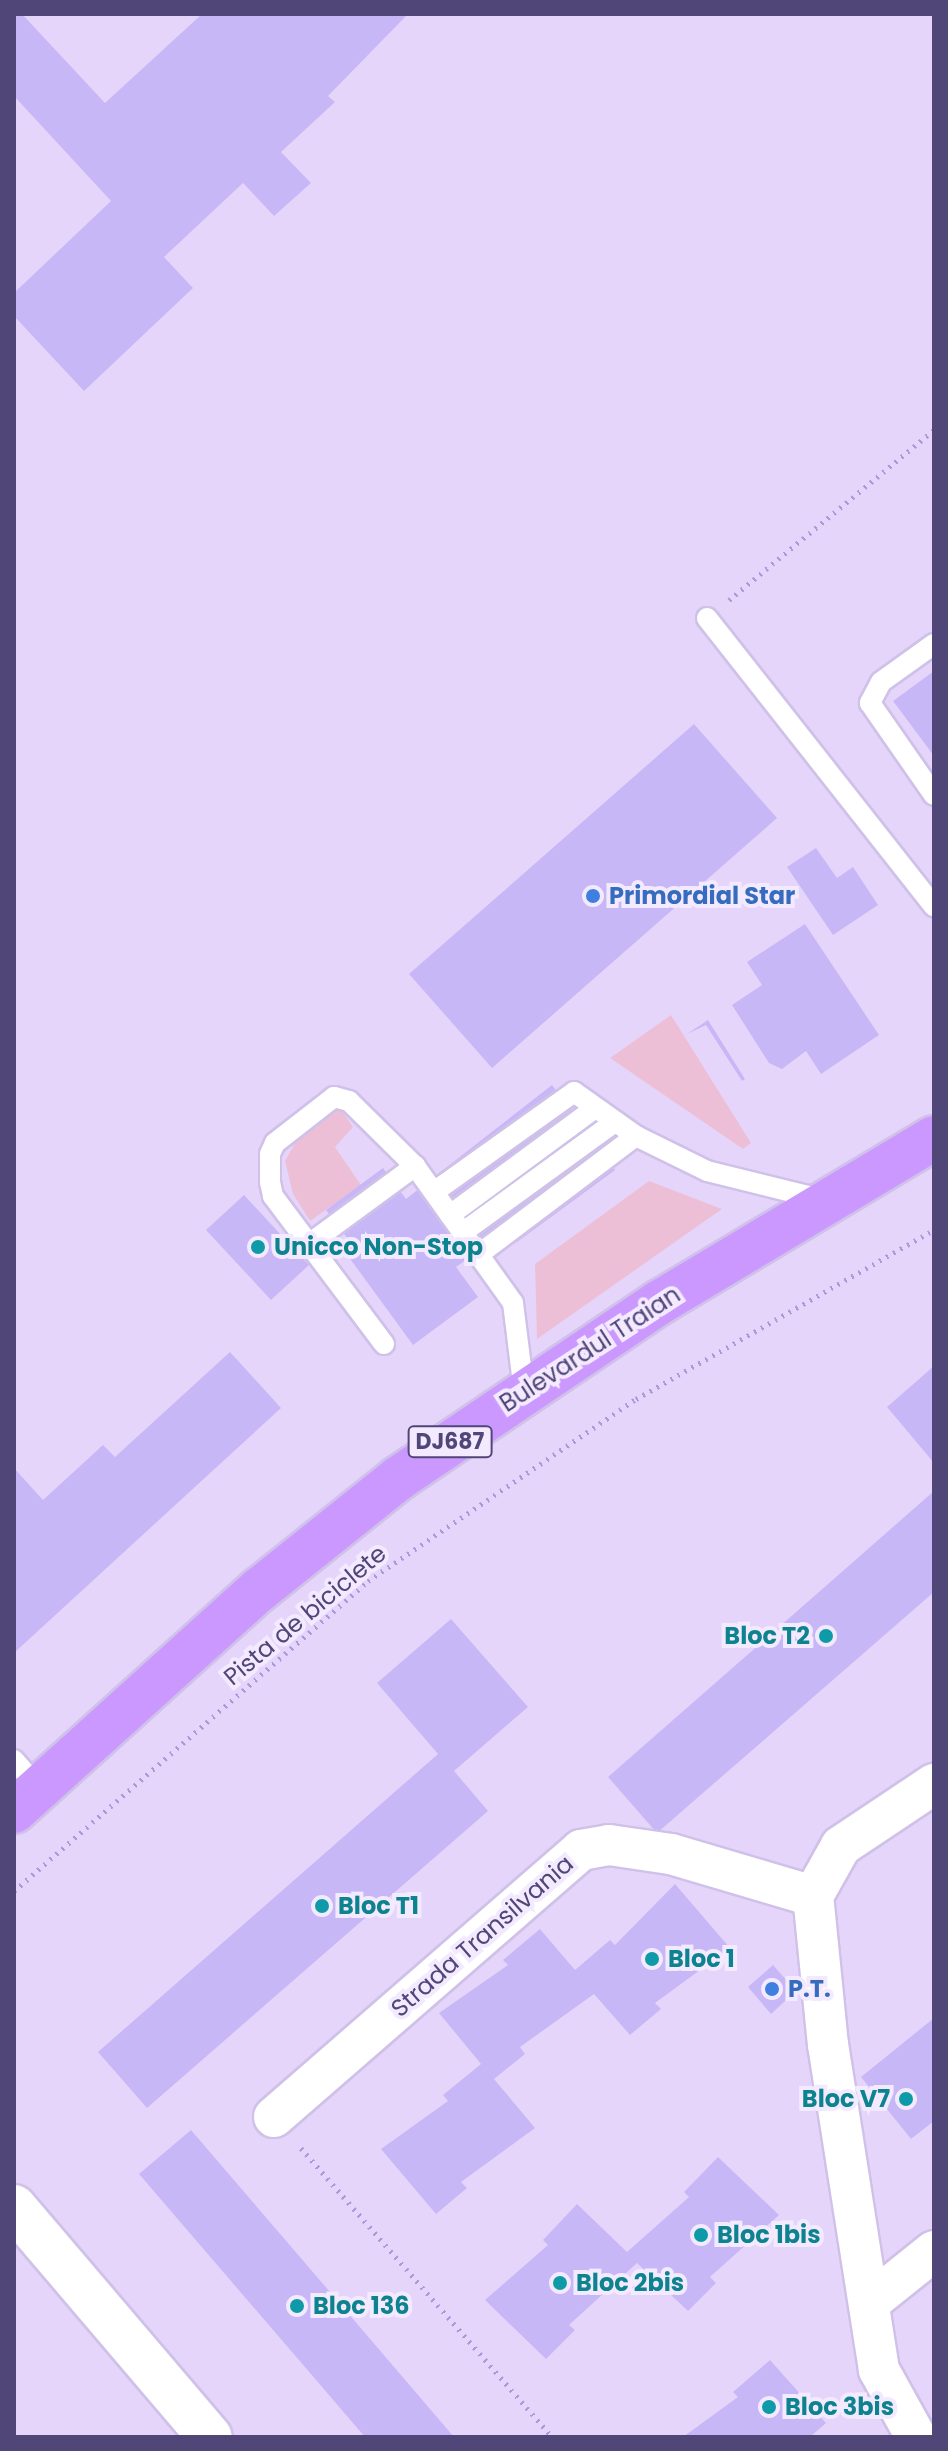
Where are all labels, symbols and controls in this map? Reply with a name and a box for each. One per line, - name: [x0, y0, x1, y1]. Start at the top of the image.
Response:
- place label: Primordial Star: [609, 882, 795, 910]
- marker: Primordial Star: [584, 887, 602, 905]
- place label: Unicco Non-Stop: [274, 1233, 483, 1261]
- marker: Unicco Non-Stop: [249, 1238, 267, 1256]
- street label: Bulevardul Traian: [494, 1280, 686, 1418]
- road number: DJ687: [406, 1424, 494, 1460]
- street label: Pista de biciclete: [218, 1539, 392, 1691]
- place label: Bloc T2: [724, 1622, 810, 1650]
- marker: Bloc T2: [817, 1627, 835, 1645]
- street label: Strada Transilvania: [385, 1849, 579, 2023]
- place label: Bloc T1: [338, 1892, 419, 1920]
- marker: Bloc T1: [313, 1897, 331, 1915]
- place label: Bloc 1: [668, 1945, 735, 1973]
- marker: Bloc 1: [643, 1950, 661, 1968]
- place label: P.T.: [788, 1975, 831, 2003]
- marker: P.T.: [763, 1980, 781, 1998]
- place label: Bloc V7: [802, 2085, 890, 2113]
- marker: Bloc V7: [897, 2090, 915, 2108]
- place label: Bloc 1bis: [717, 2221, 821, 2249]
- marker: Bloc 1bis: [692, 2226, 710, 2244]
- place label: Bloc 2bis: [576, 2269, 684, 2297]
- marker: Bloc 2bis: [551, 2274, 569, 2292]
- place label: Bloc 136: [313, 2292, 410, 2320]
- marker: Bloc 136: [288, 2297, 306, 2315]
- place label: Bloc 3bis: [785, 2393, 894, 2421]
- marker: Bloc 3bis: [760, 2398, 778, 2416]

